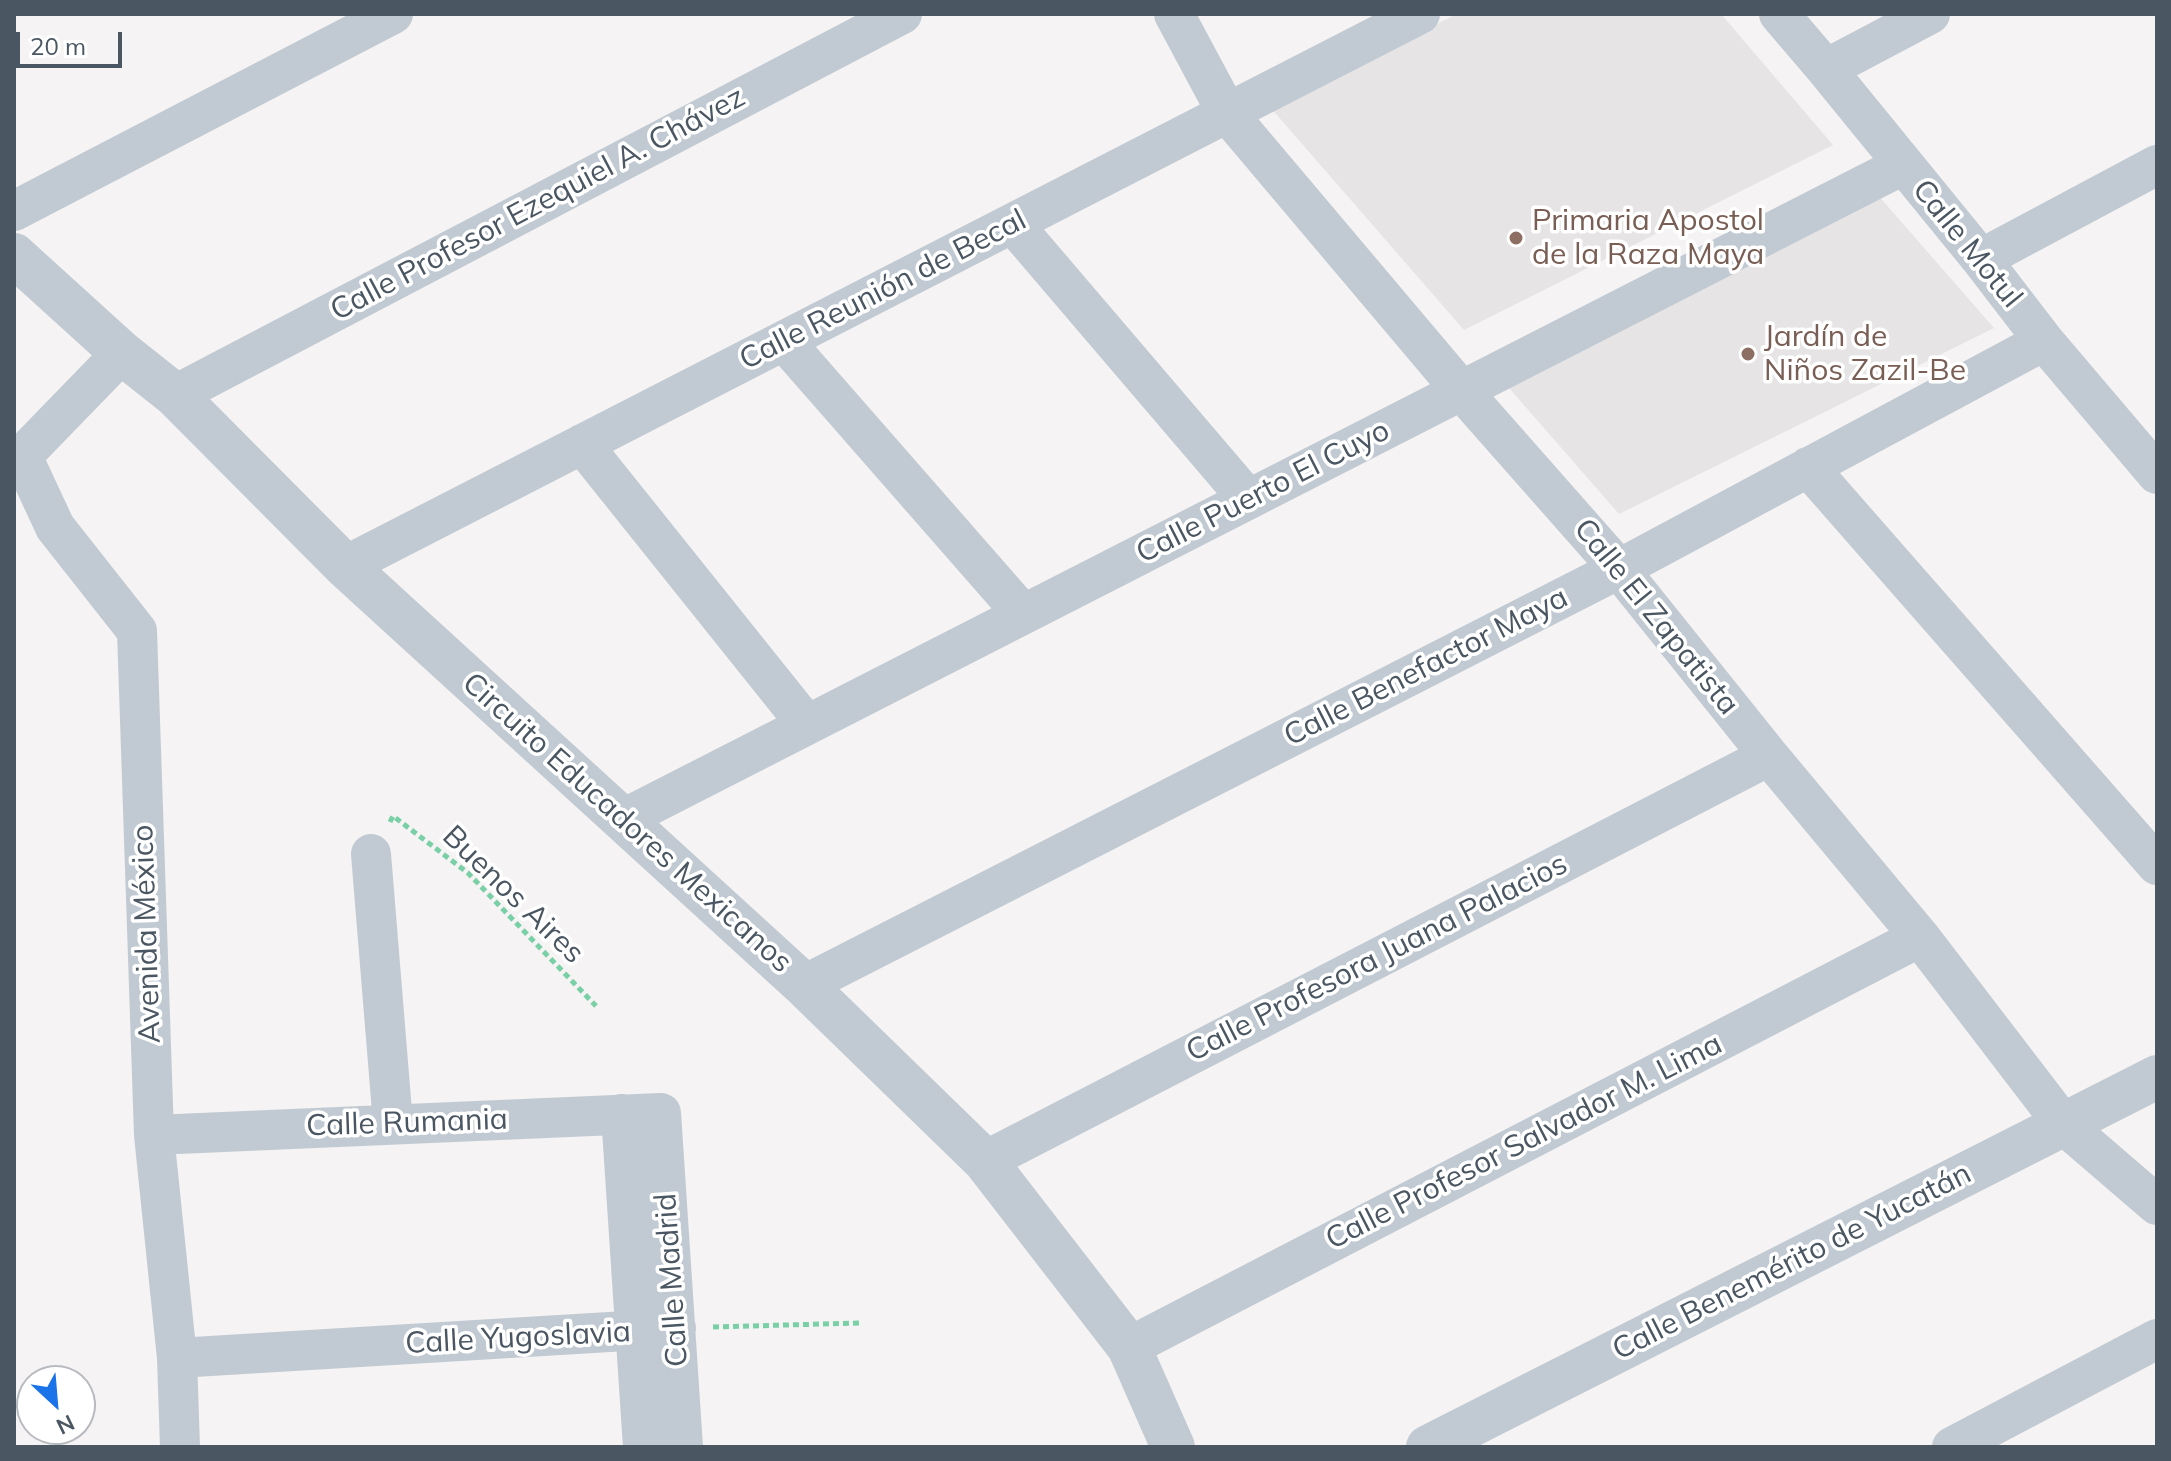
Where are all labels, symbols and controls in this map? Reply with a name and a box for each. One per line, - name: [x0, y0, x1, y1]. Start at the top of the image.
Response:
- scale bar: [20, 16, 126, 66]
- text: 20 m: [30, 31, 86, 61]
- street label: Calle Profesor Ezequiel A. Chávez: [325, 79, 751, 329]
- street label: Calle Motul: [1905, 173, 2029, 315]
- street label: Calle Reunión de Becal: [734, 202, 1032, 378]
- place label: Primaria Apostol de la Raza Maya: [1532, 203, 1764, 274]
- marker: Primaria Apostol de la Raza Maya: [1507, 229, 1525, 247]
- place label: Jardín de Niños Zazil-Be: [1764, 319, 1966, 390]
- marker: Jardín de Niños Zazil-Be: [1739, 345, 1757, 363]
- street label: Calle Puerto El Cuyo: [1130, 413, 1396, 571]
- street label: Calle El Zapatista: [1566, 512, 1746, 722]
- street label: Calle Benefactor Maya: [1278, 580, 1574, 754]
- street label: Circuito Educadores Mexicanos: [455, 665, 799, 981]
- street label: Buenos Aires: [435, 819, 591, 971]
- street label: Avenida México: [125, 824, 169, 1044]
- street label: Calle Profesora Juana Palacios: [1181, 846, 1573, 1070]
- street label: Calle Profesor Salvador M. Lima: [1320, 1026, 1728, 1258]
- street label: Calle Rumania: [306, 1101, 508, 1145]
- street label: Calle Benemérito de Yucatán: [1607, 1156, 1977, 1368]
- street label: Calle Madrid: [648, 1192, 696, 1368]
- street label: Calle Yugoslavia: [404, 1314, 632, 1362]
- north arrow: [16, 1365, 96, 1445]
- text: N: [52, 1409, 79, 1441]

